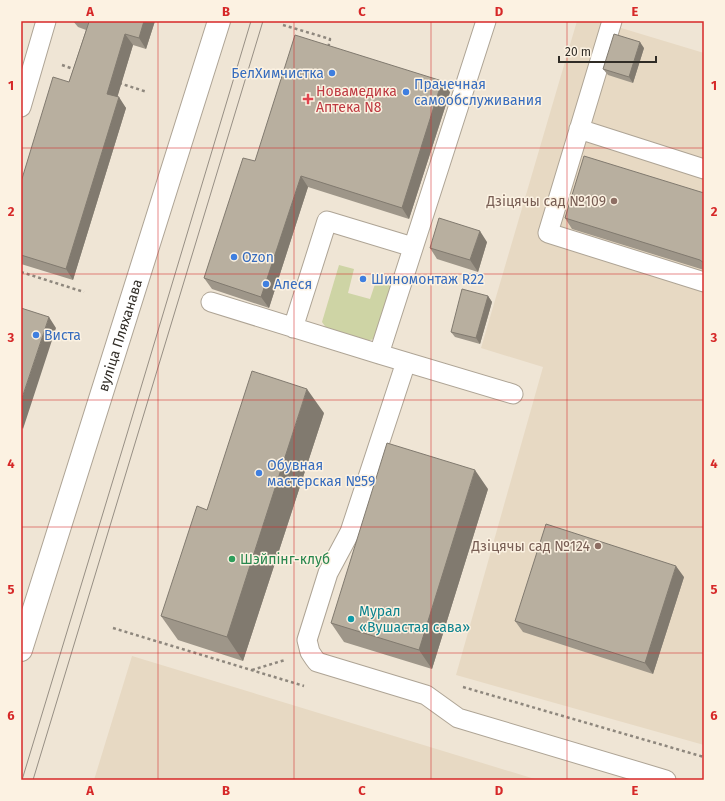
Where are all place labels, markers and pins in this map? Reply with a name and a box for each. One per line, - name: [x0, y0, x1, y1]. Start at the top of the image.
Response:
- place label: БелХимчистка: [231, 65, 324, 82]
- marker: БелХимчистка: [327, 68, 337, 78]
- place label: Прачечная самообслуживания: [414, 76, 542, 109]
- place label: Новамедика Аптека N8: [316, 83, 397, 116]
- marker: Прачечная самообслуживания: [401, 87, 411, 97]
- marker: Новамедика Аптека N8: [303, 94, 313, 104]
- place label: Дзіцячы сад №109: [485, 193, 606, 210]
- marker: Дзіцячы сад №109: [609, 196, 619, 206]
- place label: Ozon: [242, 249, 274, 266]
- marker: Ozon: [229, 252, 239, 262]
- place label: Шиномонтаж R22: [371, 271, 484, 288]
- marker: Шиномонтаж R22: [358, 274, 368, 284]
- place label: Алеся: [274, 276, 312, 293]
- marker: Алеся: [261, 279, 271, 289]
- place label: Виста: [44, 327, 81, 344]
- marker: Виста: [31, 330, 41, 340]
- place label: Обувная мастерская №59: [267, 457, 375, 490]
- marker: Обувная мастерская №59: [254, 468, 264, 478]
- place label: Дзіцячы сад №124: [470, 538, 591, 555]
- marker: Дзіцячы сад №124: [593, 541, 603, 551]
- place label: Шэйпінг-клуб: [240, 551, 330, 568]
- marker: Шэйпінг-клуб: [227, 554, 237, 564]
- place label: Мурал «Вушастая сава»: [359, 603, 470, 636]
- marker: Мурал «Вушастая сава»: [346, 614, 356, 624]

